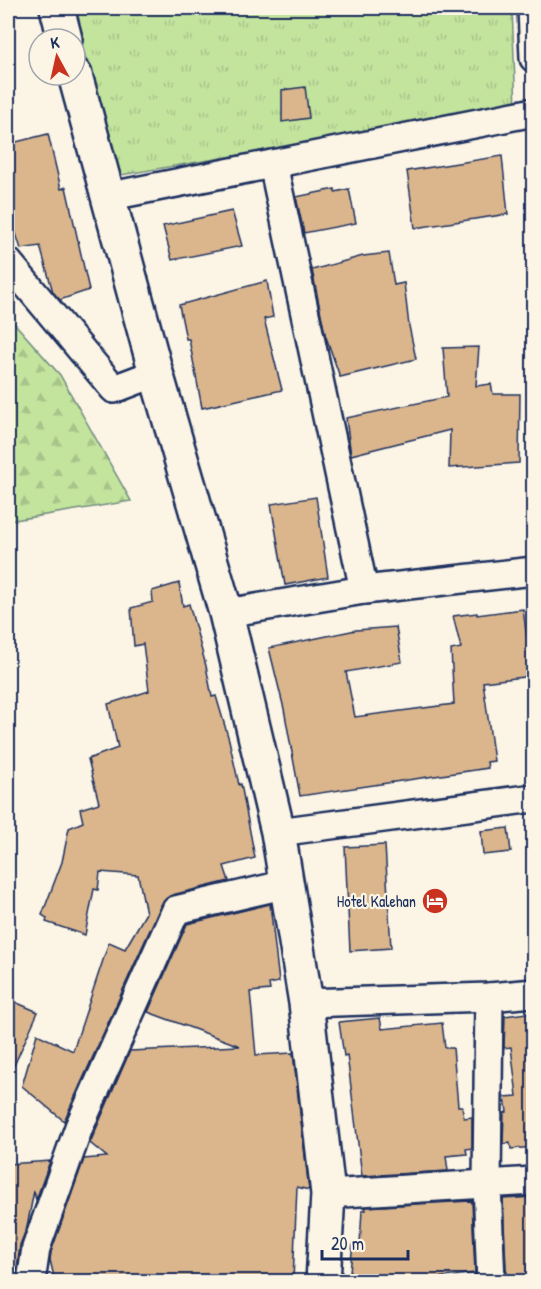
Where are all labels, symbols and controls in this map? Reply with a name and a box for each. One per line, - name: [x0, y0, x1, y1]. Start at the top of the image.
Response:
- north arrow: [27, 27, 87, 87]
- text: K: [49, 31, 61, 54]
- hotel icon: Hotel Kalehan: [420, 886, 450, 916]
- place label: Hotel Kalehan: [337, 890, 416, 912]
- scale bar: [322, 1223, 408, 1261]
- text: 20 m: [331, 1231, 364, 1256]

